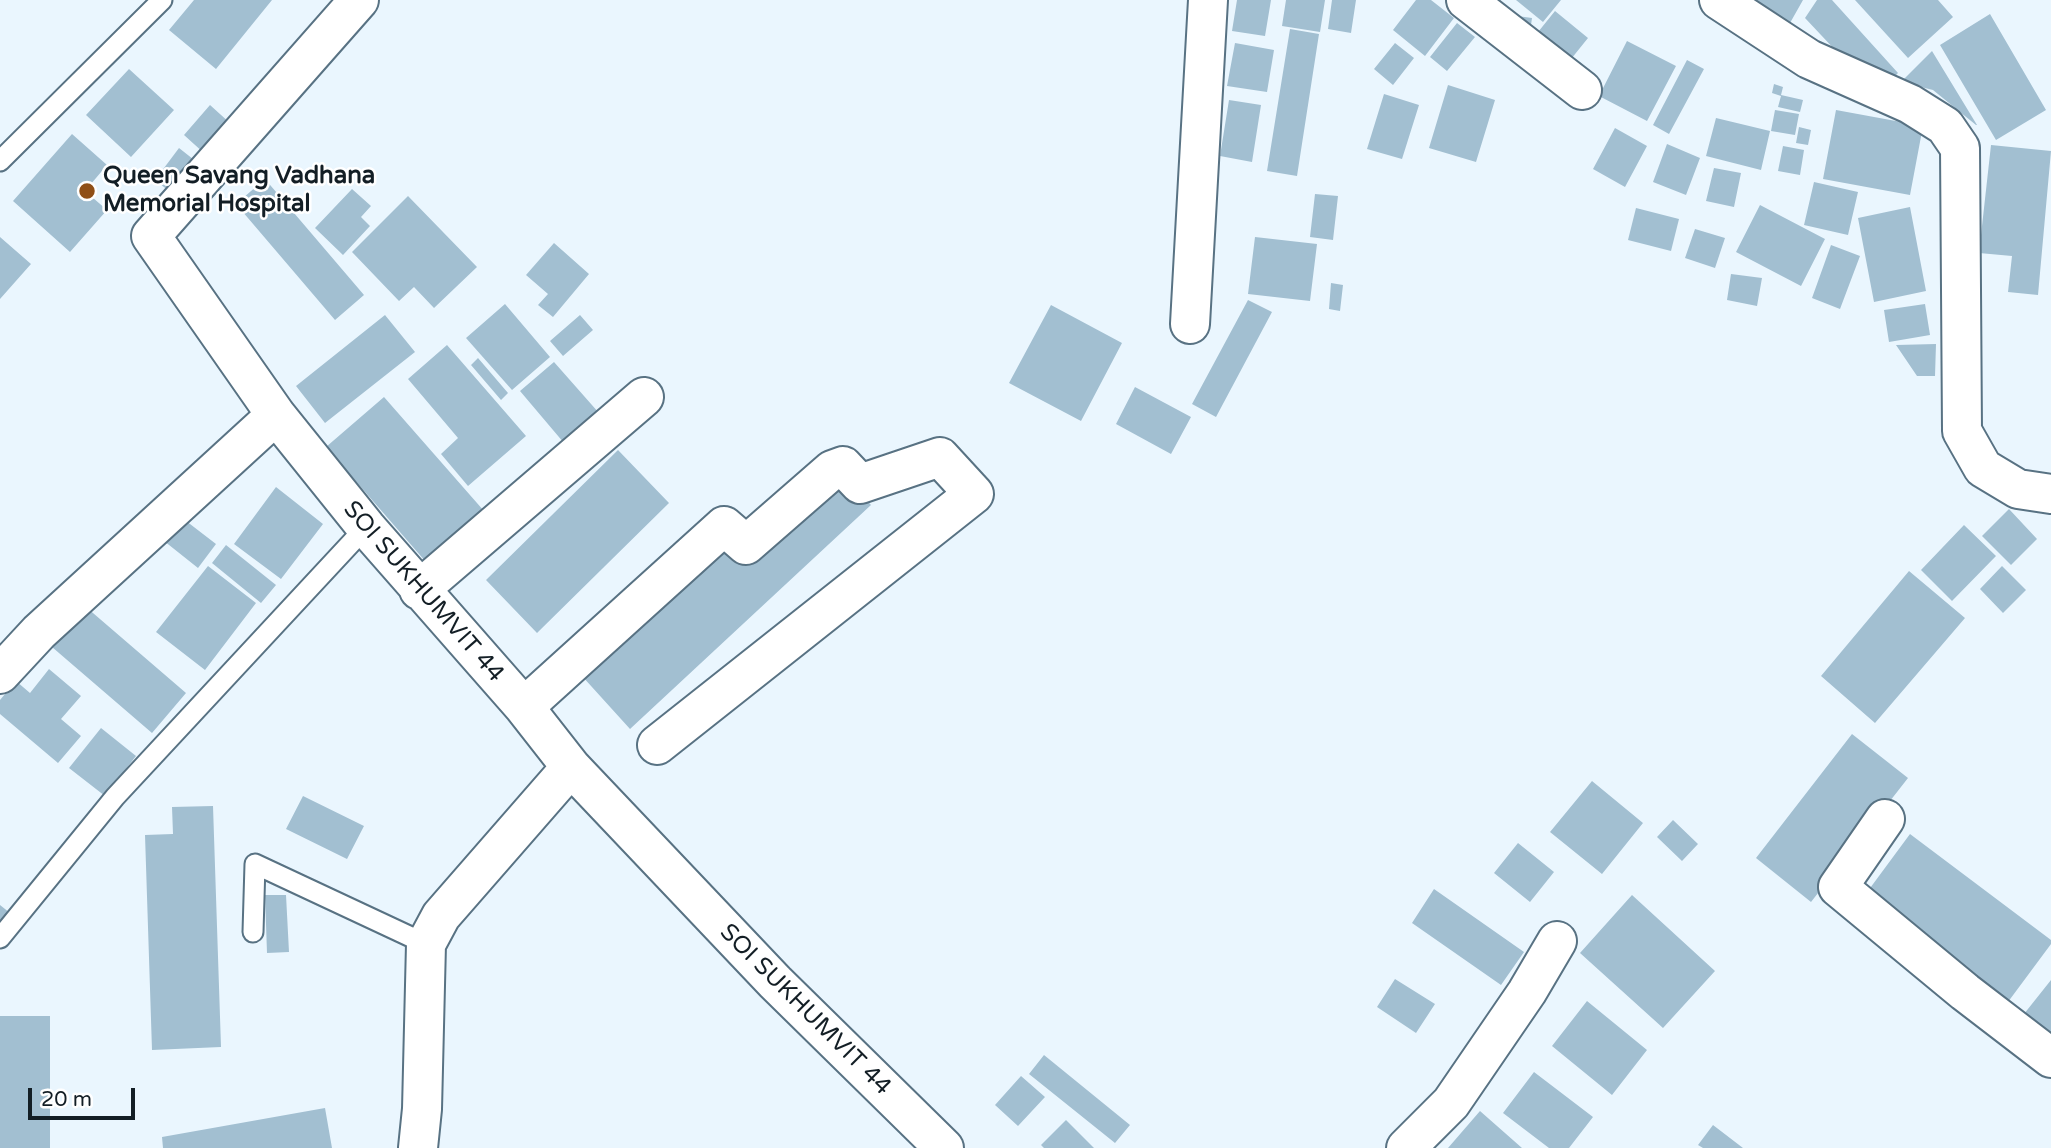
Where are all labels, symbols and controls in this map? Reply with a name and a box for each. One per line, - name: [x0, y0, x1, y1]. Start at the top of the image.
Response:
- place label: Queen Savang Vadhana Memorial Hospital: [103, 163, 375, 219]
- marker: Queen Savang Vadhana Memorial Hospital: [77, 181, 97, 201]
- street label: SOI SUKHUMVIT 44: [337, 496, 509, 688]
- street label: SOI SUKHUMVIT 44: [713, 918, 897, 1102]
- scale bar: [32, 1074, 138, 1118]
- text: 20 m: [41, 1087, 92, 1112]

